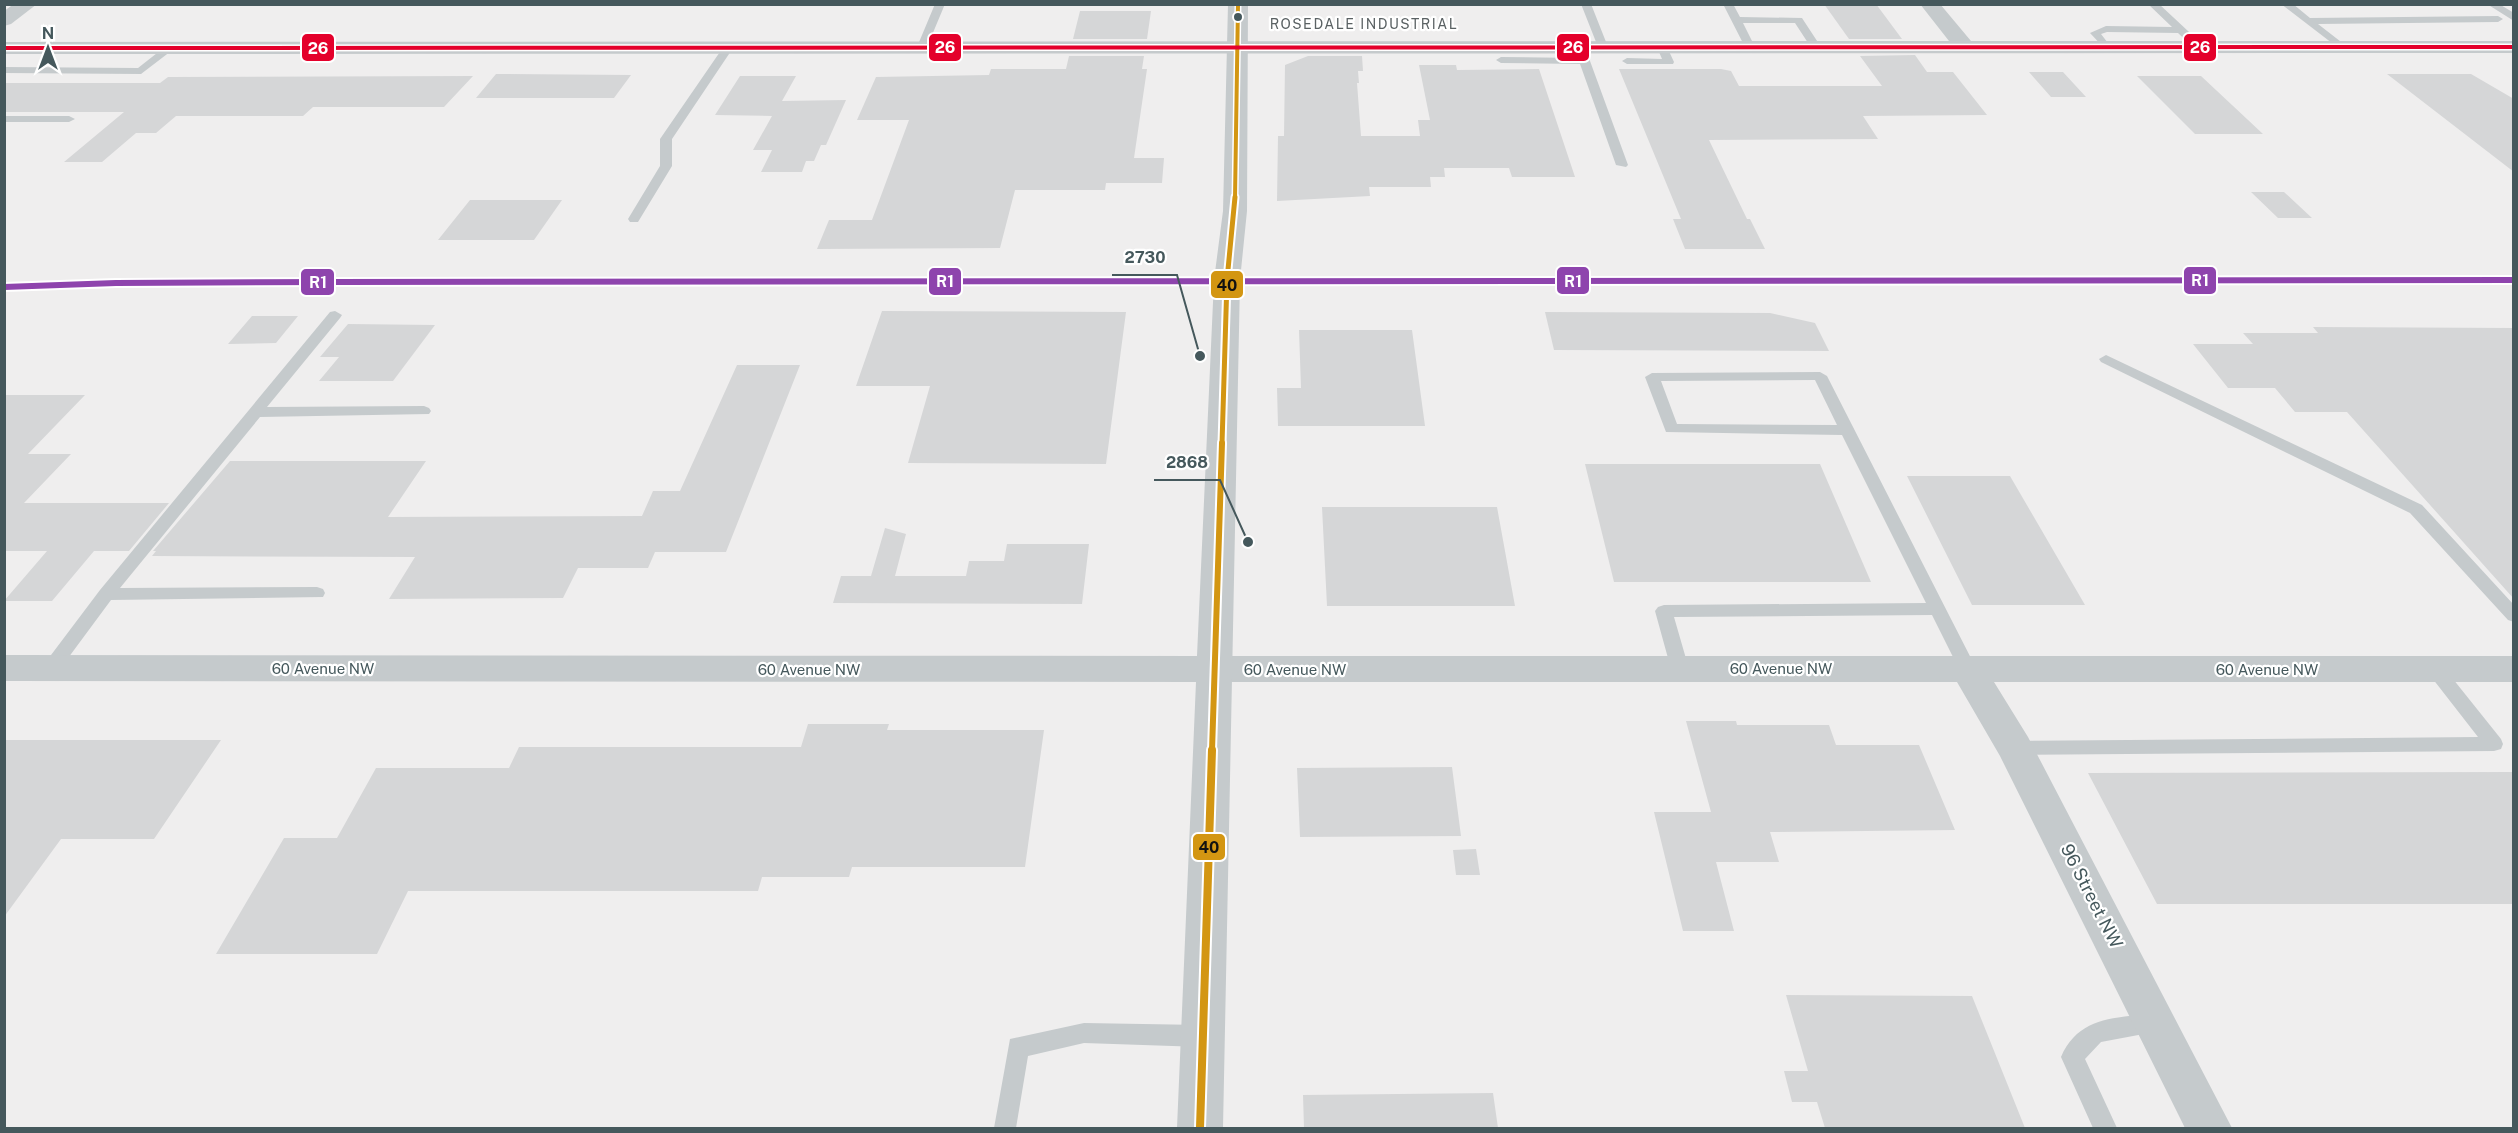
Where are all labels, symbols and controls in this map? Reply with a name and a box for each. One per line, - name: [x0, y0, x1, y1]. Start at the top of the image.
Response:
- unlabelled marker: [1232, 11, 1244, 23]
- district label: ROSEDALE INDUSTRIAL: [1270, 16, 1458, 32]
- north arrow: [18, 18, 78, 78]
- text: N: [42, 24, 54, 43]
- line badge: 26: [301, 33, 335, 62]
- line badge: 26: [928, 33, 962, 62]
- line badge: 26: [1556, 33, 1590, 62]
- line badge: 26: [2183, 33, 2217, 62]
- text: 26: [935, 38, 955, 57]
- text: 26: [1563, 38, 1583, 57]
- text: 26: [2190, 38, 2210, 57]
- text: 26: [308, 39, 328, 58]
- callout: 2730: [1112, 241, 1177, 275]
- text: 2730: [1125, 248, 1165, 267]
- line badge: R1: [1556, 266, 1590, 295]
- line badge: R1: [2183, 266, 2217, 295]
- line badge: R1: [928, 267, 962, 296]
- line badge: R1: [300, 268, 335, 296]
- line badge: 40: [1210, 270, 1244, 299]
- text: R1: [2191, 271, 2209, 290]
- text: R1: [936, 272, 954, 291]
- text: R1: [1564, 272, 1582, 291]
- text: R1: [309, 273, 327, 292]
- text: 40: [1217, 276, 1237, 295]
- callout: 2868: [1154, 446, 1220, 480]
- text: 2868: [1166, 453, 1208, 472]
- street label: 60 Avenue NW: [272, 660, 374, 677]
- street label: 60 Avenue NW: [1730, 660, 1832, 677]
- street label: 60 Avenue NW: [758, 661, 860, 678]
- street label: 60 Avenue NW: [1244, 661, 1346, 678]
- street label: 60 Avenue NW: [2216, 661, 2318, 678]
- line badge: 40: [1192, 833, 1226, 861]
- text: 40: [1199, 838, 1219, 857]
- street label: 96 Street NW: [2057, 840, 2127, 952]

